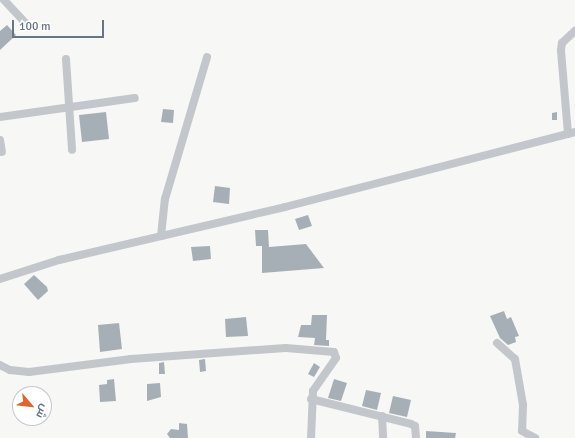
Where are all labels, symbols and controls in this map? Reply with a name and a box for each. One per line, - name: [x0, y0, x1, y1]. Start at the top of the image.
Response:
- scale bar: [14, 12, 106, 38]
- text: 100 m: [19, 19, 51, 34]
- north arrow: [12, 386, 52, 426]
- text: ش: [33, 402, 51, 421]

